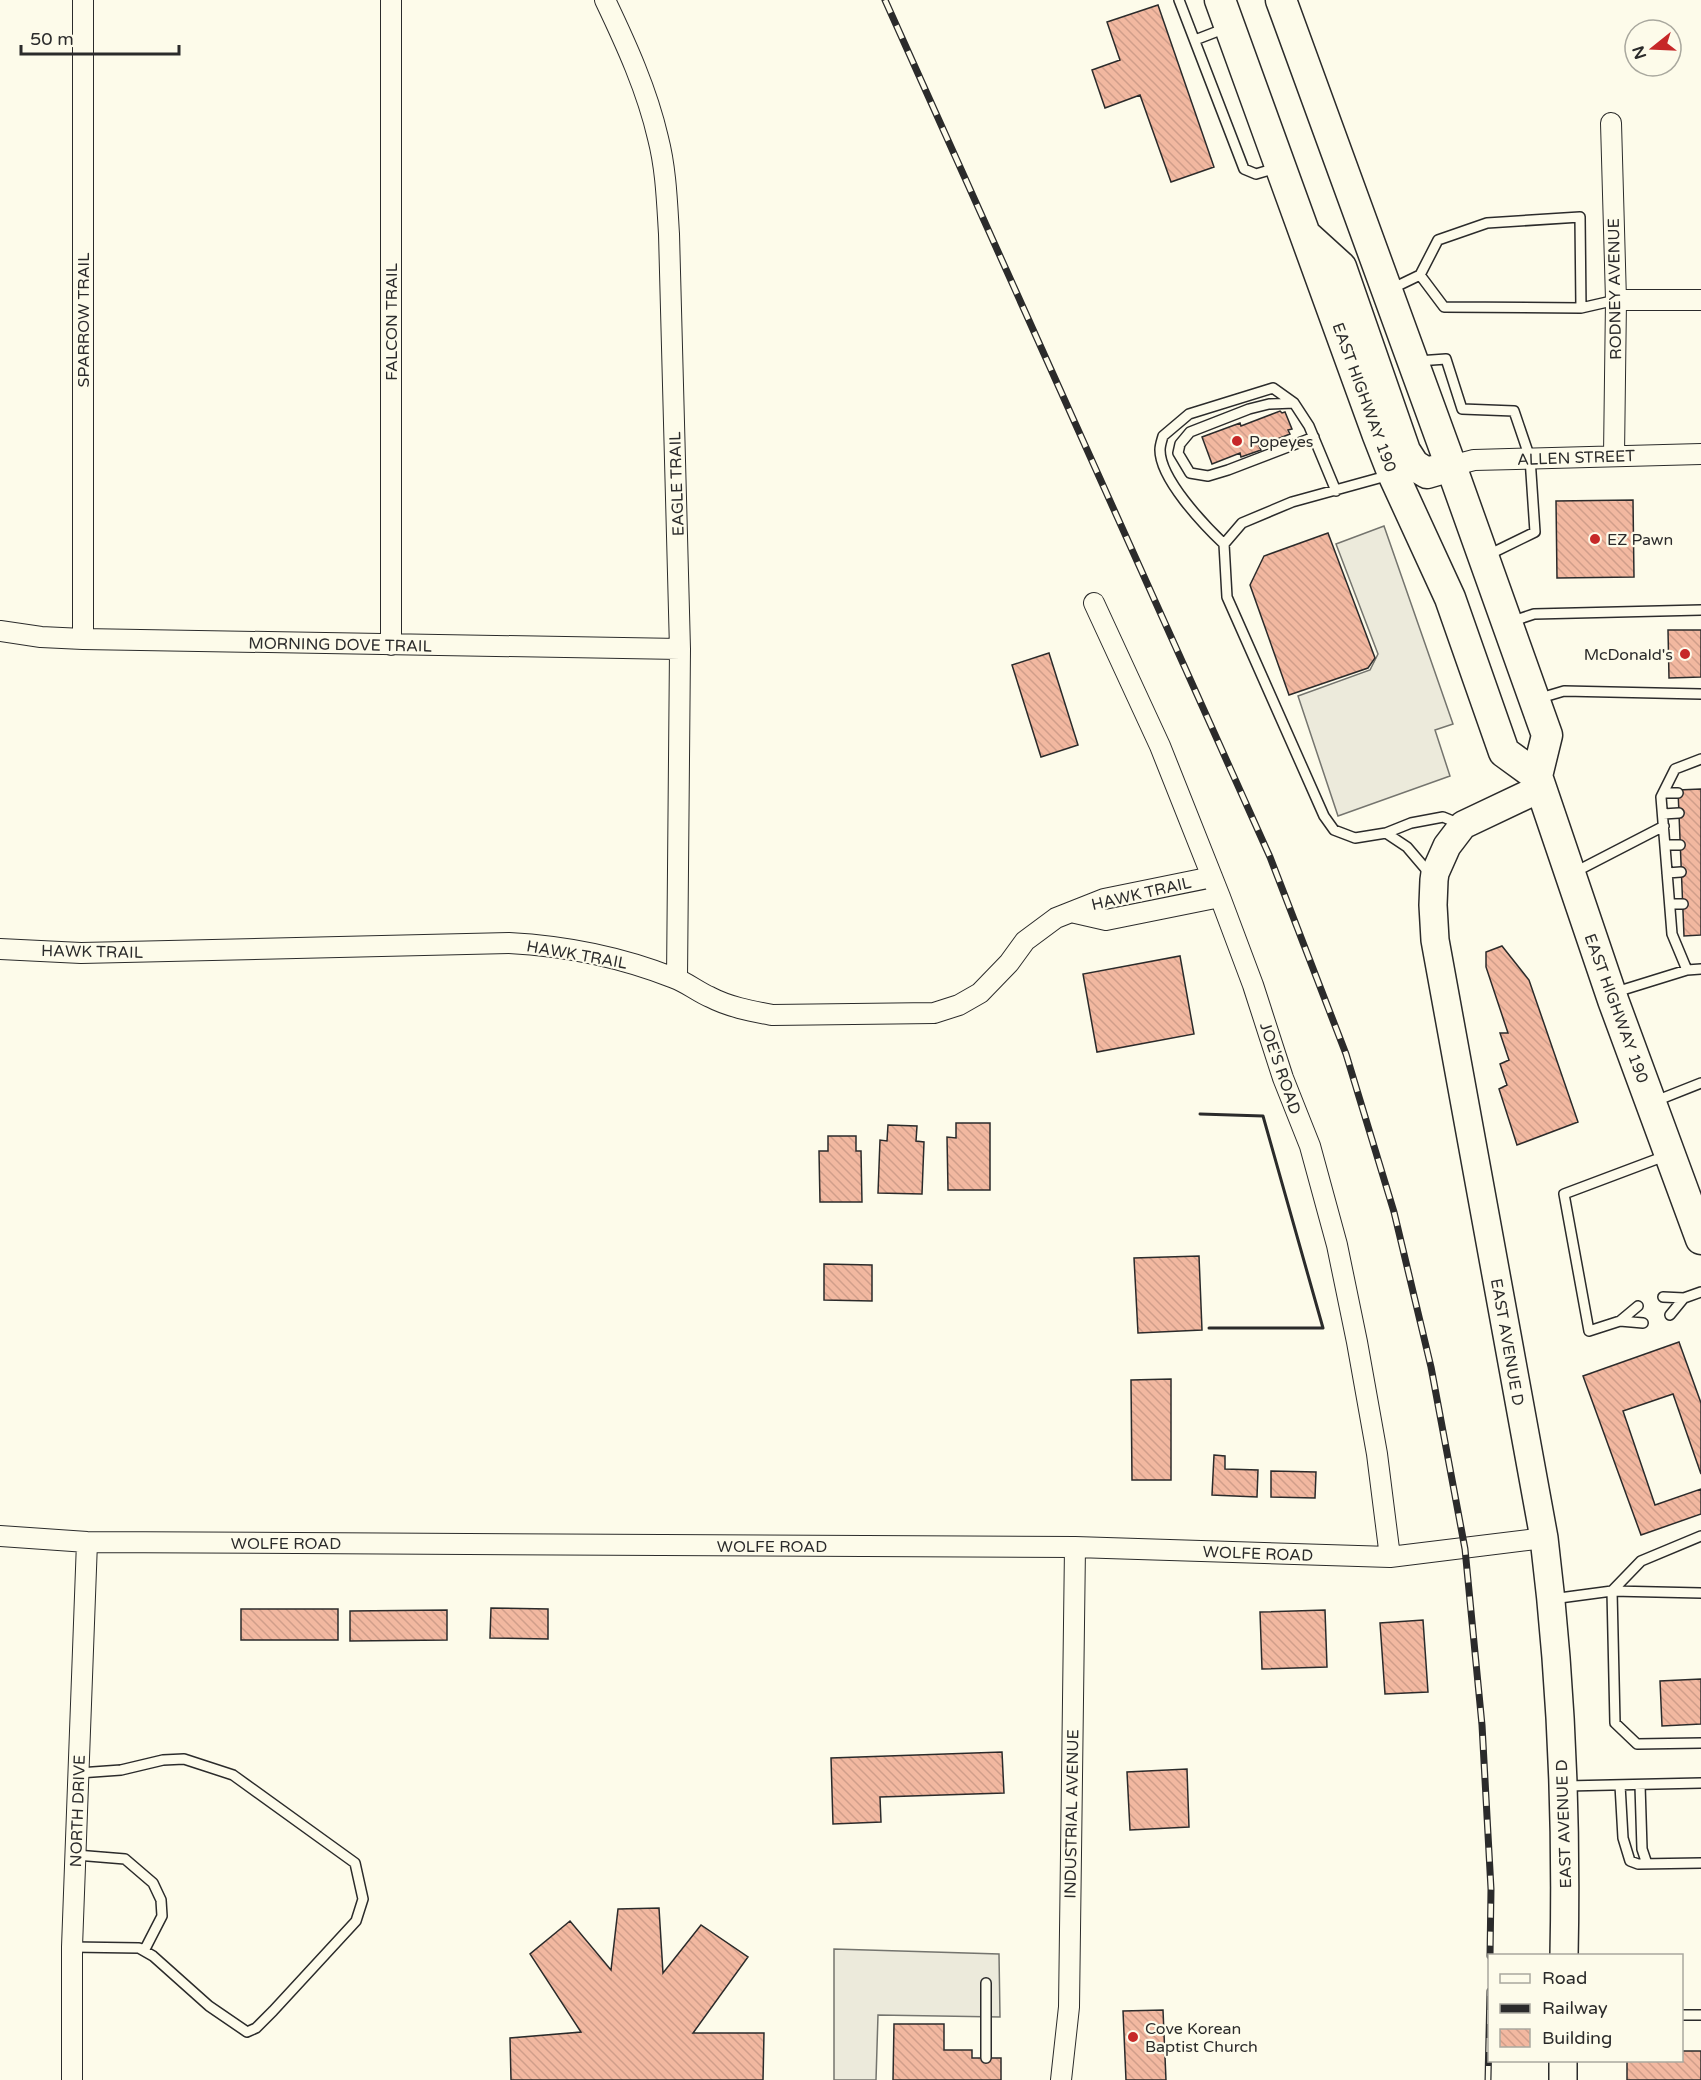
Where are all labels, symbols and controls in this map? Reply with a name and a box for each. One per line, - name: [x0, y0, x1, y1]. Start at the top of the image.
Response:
- scale bar: [21, 18, 178, 56]
- north arrow: [1623, 18, 1683, 78]
- text: 50 m: [30, 28, 74, 50]
- text: N: [1628, 43, 1651, 62]
- street label: RODNEY AVENUE: [1604, 218, 1626, 360]
- street label: SPARROW TRAIL: [74, 253, 94, 387]
- street label: FALCON TRAIL: [382, 263, 402, 381]
- street label: EAST HIGHWAY 190: [1328, 320, 1400, 475]
- street label: EAGLE TRAIL: [665, 431, 689, 537]
- place label: Popeyes: [1249, 432, 1314, 452]
- marker: Popeyes: [1230, 434, 1244, 448]
- street label: ALLEN STREET: [1517, 446, 1636, 470]
- place label: EZ Pawn: [1607, 530, 1673, 550]
- marker: EZ Pawn: [1588, 532, 1602, 546]
- street label: MORNING DOVE TRAIL: [248, 633, 432, 657]
- place label: McDonald's: [1584, 645, 1673, 665]
- marker: McDonald's: [1678, 647, 1692, 661]
- street label: HAWK TRAIL: [1089, 873, 1193, 915]
- street label: EAST HIGHWAY 190: [1580, 931, 1652, 1086]
- street label: HAWK TRAIL: [525, 936, 629, 974]
- street label: HAWK TRAIL: [41, 941, 143, 963]
- street label: JOE'S ROAD: [1255, 1020, 1305, 1117]
- street label: EAST AVENUE D: [1486, 1277, 1528, 1408]
- street label: WOLFE ROAD: [231, 1534, 341, 1554]
- street label: WOLFE ROAD: [717, 1537, 827, 1557]
- street label: WOLFE ROAD: [1202, 1542, 1314, 1566]
- street label: INDUSTRIAL AVENUE: [1061, 1729, 1083, 1899]
- street label: NORTH DRIVE: [66, 1754, 90, 1868]
- street label: EAST AVENUE D: [1552, 1759, 1576, 1889]
- legend: [1488, 1954, 1683, 2062]
- text: Road: [1542, 1967, 1587, 1989]
- text: Railway: [1542, 1997, 1608, 2019]
- place label: Cove Korean Baptist Church: [1145, 2019, 1258, 2057]
- text: Building: [1542, 2027, 1612, 2049]
- marker: Cove Korean Baptist Church: [1126, 2030, 1140, 2044]

